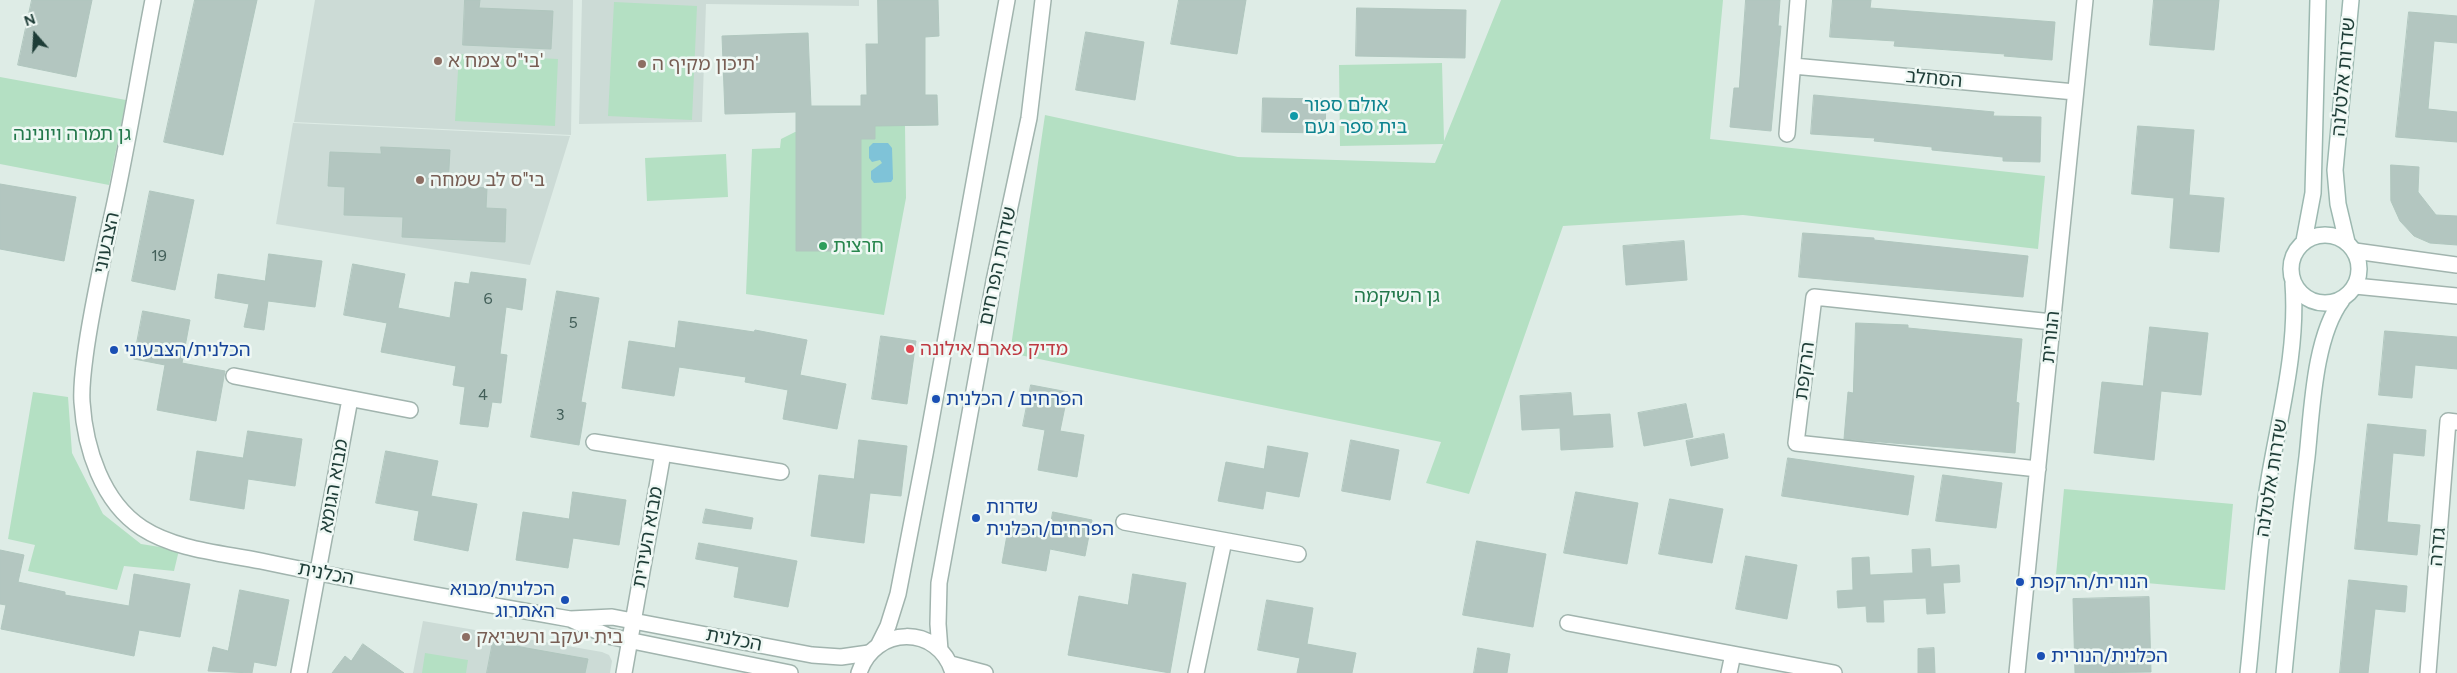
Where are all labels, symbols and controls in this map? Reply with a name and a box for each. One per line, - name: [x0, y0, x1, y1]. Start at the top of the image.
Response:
- north arrow: [10, 10, 60, 60]
- text: N: [22, 11, 38, 30]
- street label: שדרות אלטלנה: [2327, 17, 2361, 137]
- place label: בי"ס צמח א': [448, 50, 544, 72]
- place label: תיכון מקיף ה': [652, 53, 759, 75]
- marker: בי"ס צמח א': [432, 55, 444, 67]
- marker: תיכון מקיף ה': [636, 58, 648, 70]
- street label: הסחלב: [1905, 65, 1963, 93]
- place label: אולם ספור בית ספר נעם: [1304, 94, 1407, 138]
- marker: אולם ספור בית ספר נעם: [1288, 110, 1300, 122]
- park label: גן תמרה ויונינה: [13, 123, 131, 145]
- place label: בי"ס לב שמחה: [430, 169, 545, 191]
- marker: בי"ס לב שמחה: [414, 174, 426, 186]
- street label: שדרות הפרחים: [974, 205, 1022, 327]
- street label: הצבעוני: [89, 210, 125, 276]
- place label: חרצית: [833, 235, 884, 257]
- marker: חרצית: [817, 240, 829, 252]
- house number: 19: [151, 246, 167, 266]
- park label: גן השיקמה: [1354, 285, 1440, 307]
- house number: 6: [483, 289, 493, 309]
- street label: הנורית: [2037, 310, 2065, 364]
- house number: 5: [568, 313, 578, 333]
- place label: מדיק פארם אילונה: [920, 338, 1068, 360]
- place label: הכלנית/הצבעוני: [124, 339, 251, 361]
- street label: הרקפת: [1790, 341, 1820, 401]
- marker: מדיק פארם אילונה: [904, 343, 916, 355]
- marker: הכלנית/הצבעוני: [108, 344, 120, 356]
- house number: 4: [478, 385, 488, 405]
- place label: הפרחים / הכלנית: [946, 388, 1083, 410]
- marker: הפרחים / הכלנית: [930, 393, 942, 405]
- house number: 3: [556, 405, 564, 425]
- street label: שדרות אלטלנה: [2251, 417, 2293, 539]
- street label: מבוא הגומא: [315, 437, 353, 535]
- street label: מבוא העירית: [628, 485, 668, 589]
- place label: שדרות הפרחים/הכלנית: [986, 496, 1114, 540]
- marker: שדרות הפרחים/הכלנית: [970, 512, 982, 524]
- street label: גדרה: [2425, 527, 2451, 567]
- street label: הכלנית: [296, 557, 356, 591]
- place label: הנורית/הרקפת: [2030, 571, 2148, 593]
- marker: הנורית/הרקפת: [2014, 576, 2026, 588]
- place label: הכלנית/מבוא האתרוג: [450, 578, 555, 622]
- marker: הכלנית/מבוא האתרוג: [559, 594, 571, 606]
- street label: הכלנית: [704, 623, 764, 657]
- place label: בית יעקב ורשביאק: [476, 626, 623, 648]
- marker: בית יעקב ורשביאק: [460, 631, 472, 643]
- place label: הכלנית/הנורית: [2051, 645, 2168, 667]
- marker: הכלנית/הנורית: [2035, 650, 2047, 662]

